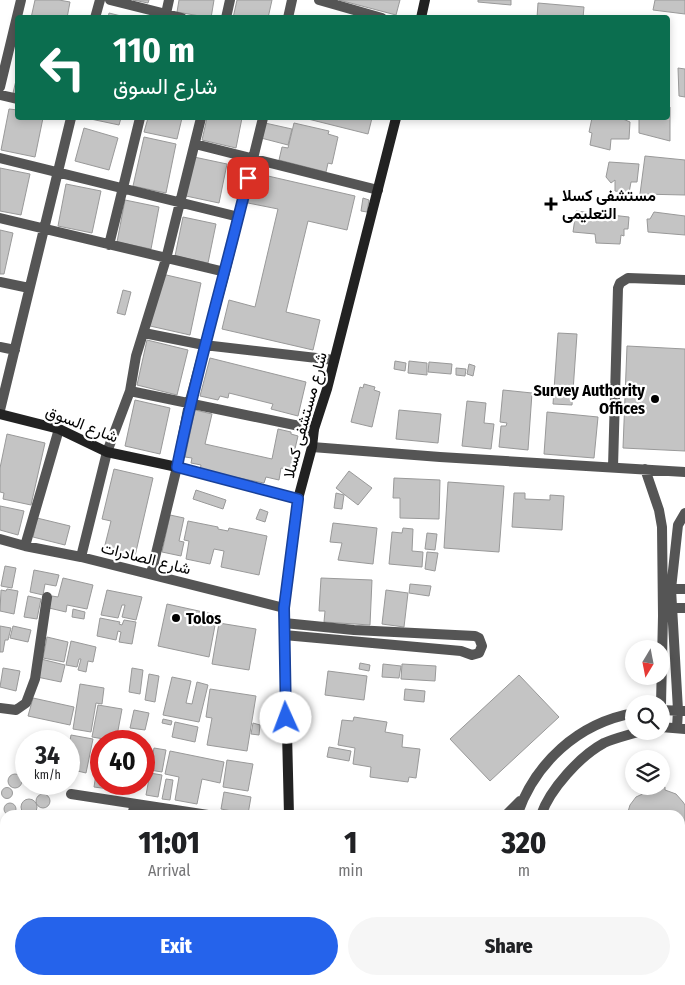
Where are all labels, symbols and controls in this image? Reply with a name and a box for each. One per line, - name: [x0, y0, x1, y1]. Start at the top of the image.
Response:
- text: 110 m: [113, 29, 195, 71]
- icon: left: [30, 35, 95, 100]
- text: شارع السوق: [113, 73, 217, 100]
- pin: [227, 157, 269, 199]
- icon: arrive: [234, 164, 262, 192]
- place label: مستشفى كسلا التعليمى: [562, 186, 656, 223]
- marker: مستشفى كسلا التعليمى: [544, 197, 558, 211]
- street label: شارع مستشفى كسلا: [279, 350, 333, 481]
- place label: Survey Authority Offices: [533, 381, 645, 418]
- marker: Survey Authority Offices: [649, 393, 661, 405]
- street label: شارع السوق: [42, 402, 121, 448]
- street label: شارع الصادرات: [99, 538, 193, 580]
- place label: Tolos: [186, 609, 221, 628]
- marker: Tolos: [170, 612, 182, 624]
- north arrow: [625, 640, 670, 685]
- map controls: [625, 640, 670, 795]
- position arrow: [259, 691, 311, 743]
- button: search: [625, 695, 670, 740]
- speed limit sign: 40: [90, 730, 155, 795]
- text: 34: [35, 741, 60, 771]
- button: layers: [625, 750, 670, 795]
- text: km/h: [34, 768, 61, 782]
- text: 11:01: [138, 825, 200, 861]
- text: 1: [344, 825, 357, 861]
- text: 320: [502, 825, 546, 861]
- text: Arrival: [148, 861, 190, 880]
- text: min: [338, 861, 363, 880]
- text: m: [518, 861, 530, 880]
- button: Exit: [15, 917, 338, 975]
- button: Share: [348, 917, 670, 975]

